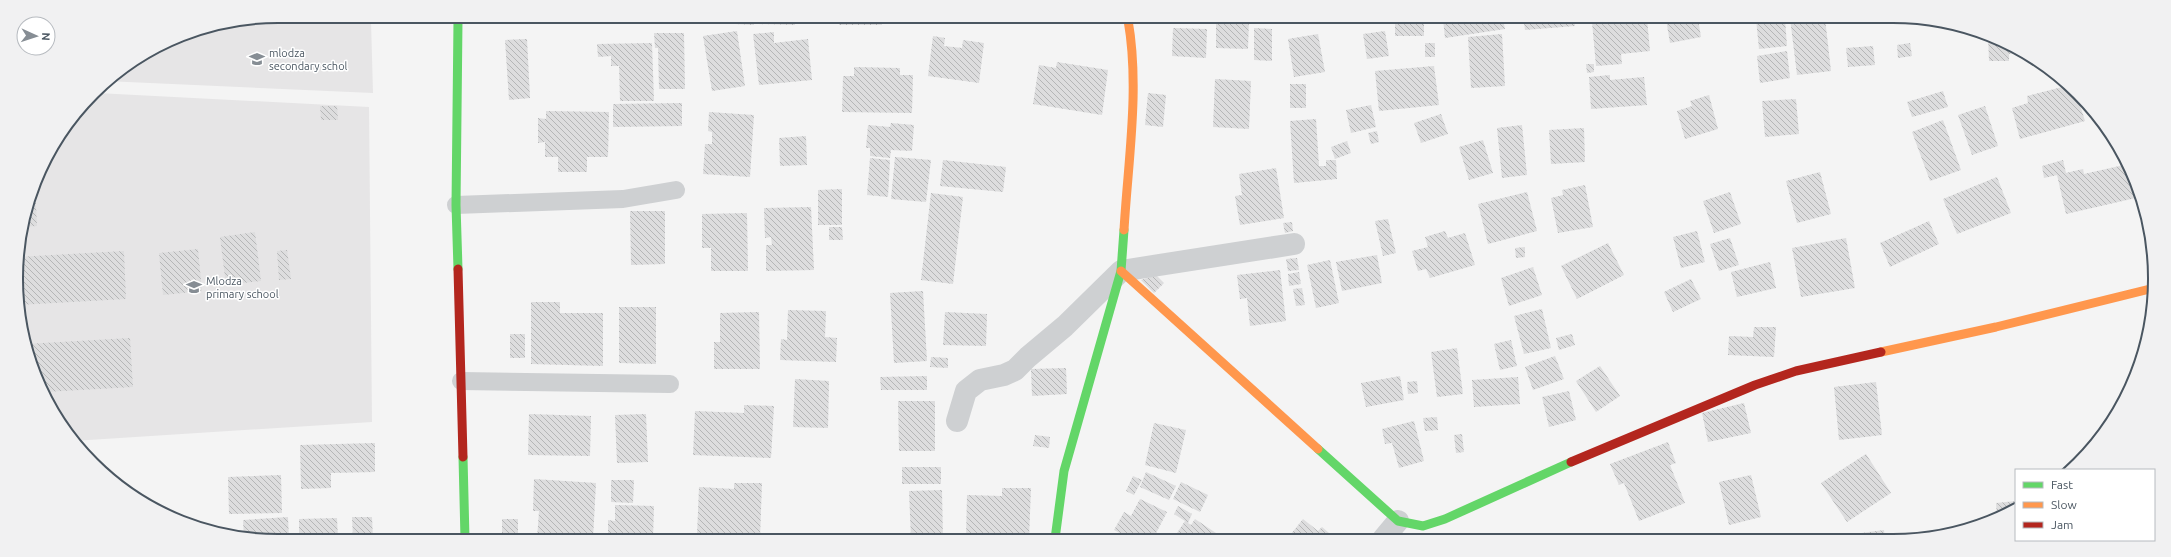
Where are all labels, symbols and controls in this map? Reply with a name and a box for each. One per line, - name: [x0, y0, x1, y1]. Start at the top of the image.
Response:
- north arrow: [16, 16, 56, 56]
- text: N: [40, 32, 52, 41]
- place label: mlodza secondary schol: [269, 47, 348, 72]
- school or university icon: mlodza secondary schol: [248, 50, 266, 68]
- place label: Mlodza primary school: [206, 275, 279, 300]
- school or university icon: Mlodza primary school: [185, 278, 203, 296]
- legend: [2015, 469, 2155, 541]
- text: Fast: [2051, 478, 2073, 491]
- text: Slow: [2051, 498, 2077, 511]
- text: Jam: [2051, 518, 2073, 531]

